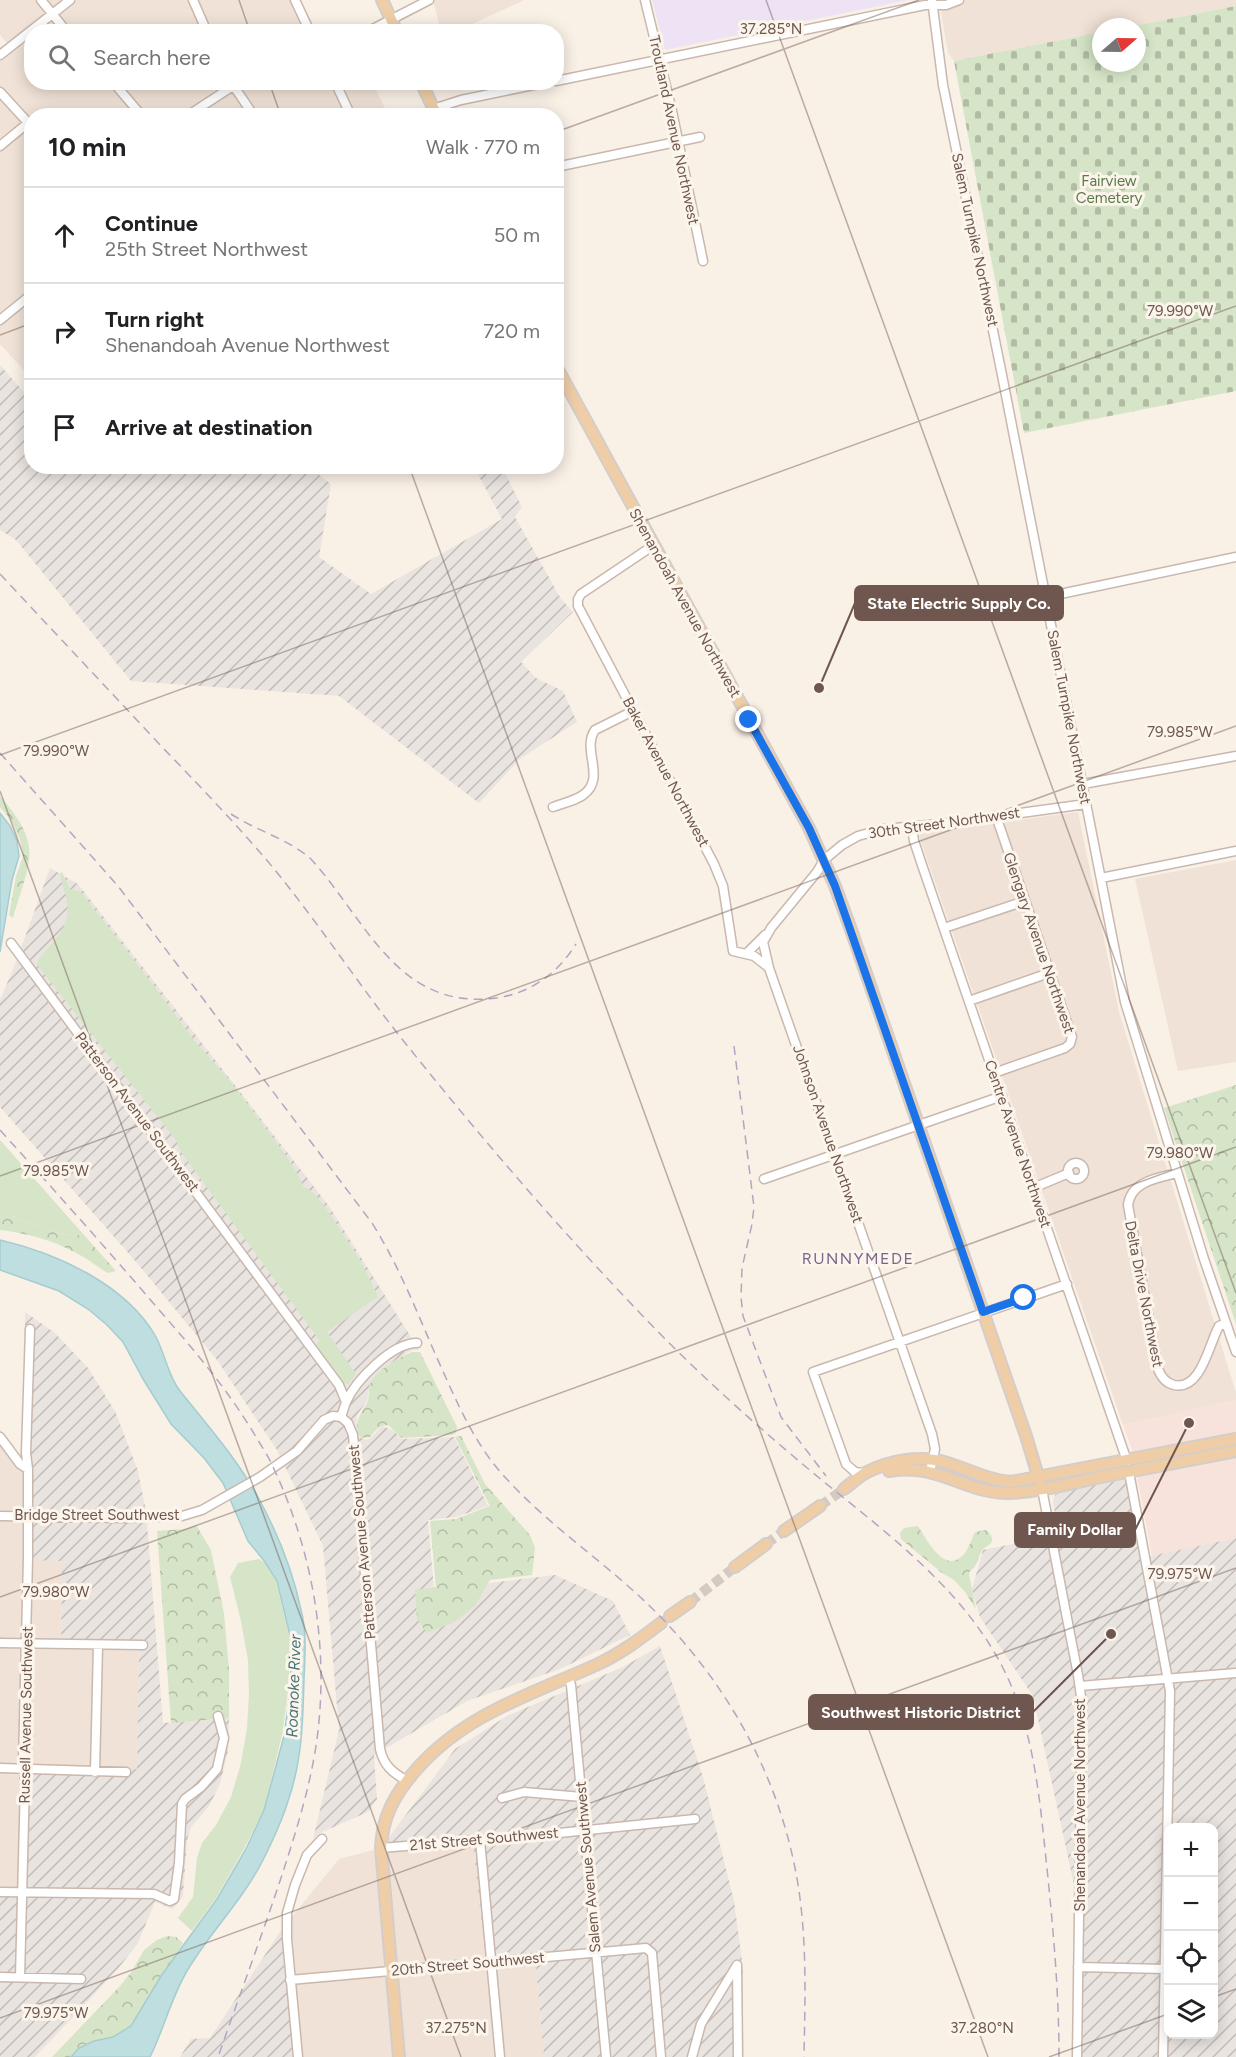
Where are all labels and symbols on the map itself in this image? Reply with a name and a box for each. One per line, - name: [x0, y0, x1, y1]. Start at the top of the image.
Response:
- north arrow: [1092, 18, 1146, 72]
- text: 37.285°N: [740, 20, 802, 38]
- street label: Troutland Avenue Northwest: [645, 34, 703, 227]
- street label: Salem Turnpike Northwest: [948, 151, 1002, 329]
- park label: Fairview Cemetery: [1076, 172, 1142, 207]
- text: 79.990°W: [1147, 302, 1214, 320]
- street label: Shenandoah Avenue Northwest: [625, 505, 745, 701]
- callout: State Electric Supply Co.: [855, 586, 1063, 620]
- text: State Electric Supply Co.: [867, 594, 1051, 613]
- street label: Salem Turnpike Northwest: [1043, 628, 1095, 806]
- street label: Baker Avenue Northwest: [619, 694, 713, 850]
- route end: [735, 706, 761, 732]
- text: 79.985°W: [1147, 723, 1214, 741]
- text: 79.990°W: [23, 742, 90, 760]
- street label: 30th Street Northwest: [867, 803, 1021, 843]
- street label: Glengary Avenue Northwest: [999, 850, 1079, 1036]
- street label: Patterson Avenue Southwest: [71, 1028, 203, 1196]
- street label: Johnson Avenue Northwest: [789, 1043, 867, 1226]
- street label: Centre Avenue Northwest: [981, 1058, 1055, 1231]
- text: 79.980°W: [1147, 1144, 1214, 1162]
- text: 79.985°W: [23, 1162, 90, 1180]
- street label: Delta Drive Northwest: [1121, 1219, 1167, 1369]
- district label: RUNNYMEDE: [802, 1249, 914, 1268]
- route start: [1010, 1284, 1036, 1310]
- street label: Patterson Avenue Southwest: [344, 1443, 379, 1640]
- street label: Bridge Street Southwest: [14, 1506, 180, 1524]
- callout: Family Dollar: [1015, 1513, 1135, 1547]
- text: Family Dollar: [1027, 1520, 1123, 1539]
- text: 79.975°W: [1148, 1565, 1213, 1583]
- text: 79.980°W: [23, 1583, 90, 1601]
- street label: Russell Avenue Southwest: [15, 1626, 37, 1804]
- water label: Roanoke River: [282, 1634, 305, 1738]
- callout: Southwest Historic District: [809, 1695, 1033, 1729]
- street label: Shenandoah Avenue Northwest: [1071, 1698, 1089, 1912]
- text: Southwest Historic District: [821, 1703, 1021, 1722]
- street label: Salem Avenue Southwest: [572, 1780, 604, 1953]
- street label: 21st Street Southwest: [409, 1823, 559, 1854]
- street label: 20th Street Southwest: [390, 1948, 546, 1980]
- text: 79.975°W: [24, 2004, 89, 2022]
- text: 37.275°N: [425, 2019, 487, 2037]
- text: 37.280°N: [950, 2019, 1014, 2037]

